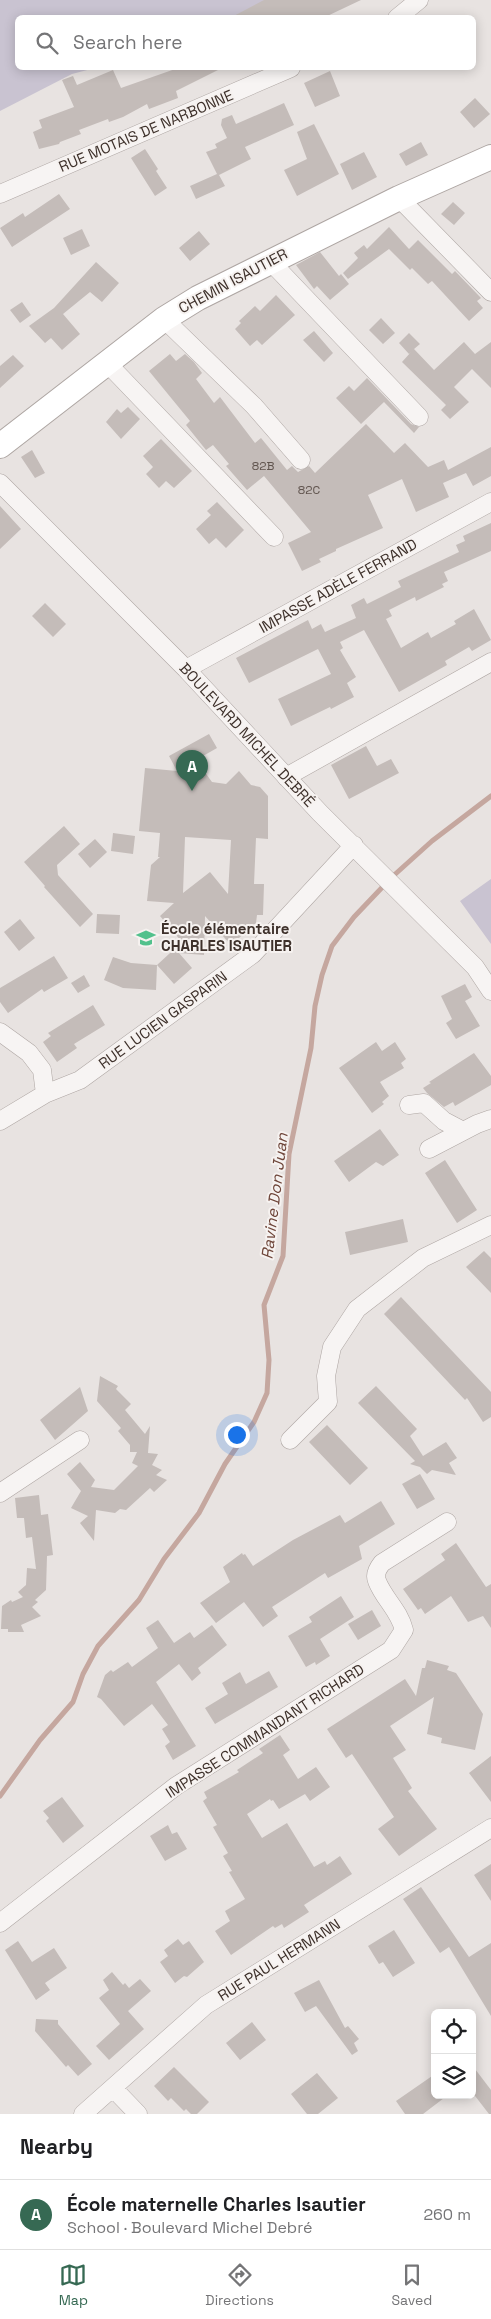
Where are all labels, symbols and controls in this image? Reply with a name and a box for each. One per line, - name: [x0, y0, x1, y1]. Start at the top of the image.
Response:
- search box: [15, 15, 476, 70]
- icon: search: [33, 29, 61, 57]
- text: Search here: [73, 30, 183, 55]
- street label: RUE MOTAIS DE NARBONNE: [56, 85, 236, 176]
- street label: CHEMIN ISAUTIER: [175, 244, 291, 317]
- house number: 82B: [252, 458, 274, 474]
- house number: 82C: [298, 482, 321, 498]
- street label: IMPASSE ADÈLE FERRAND: [255, 534, 420, 637]
- street label: BOULEVARD MICHEL DEBRÉ: [175, 659, 319, 811]
- pin: A: [176, 750, 208, 791]
- place label: École élémentaire CHARLES ISAUTIER: [161, 919, 292, 955]
- school or university icon: École élémentaire CHARLES ISAUTIER: [135, 927, 157, 949]
- street label: RUE LUCIEN GASPARIN: [95, 967, 231, 1073]
- water label: Ravine Don Juan: [256, 1131, 293, 1260]
- your location: [224, 1422, 250, 1448]
- street label: IMPASSE COMMANDANT RICHARD: [162, 1659, 368, 1802]
- street label: RUE PAUL HERMANN: [214, 1914, 344, 2005]
- map controls: [431, 2009, 476, 2099]
- button: locate: [431, 2009, 476, 2054]
- button: layers: [431, 2054, 476, 2099]
- text: Nearby: [20, 2133, 93, 2160]
- text: École maternelle Charles Isautier: [67, 2192, 366, 2217]
- text: A: [31, 2204, 41, 2225]
- text: 260 m: [423, 2204, 471, 2225]
- text: School · Boulevard Michel Debré: [67, 2217, 312, 2238]
- tab: Map: [59, 2261, 88, 2309]
- tab: Directions: [205, 2261, 274, 2309]
- tab: Saved: [391, 2261, 432, 2309]

